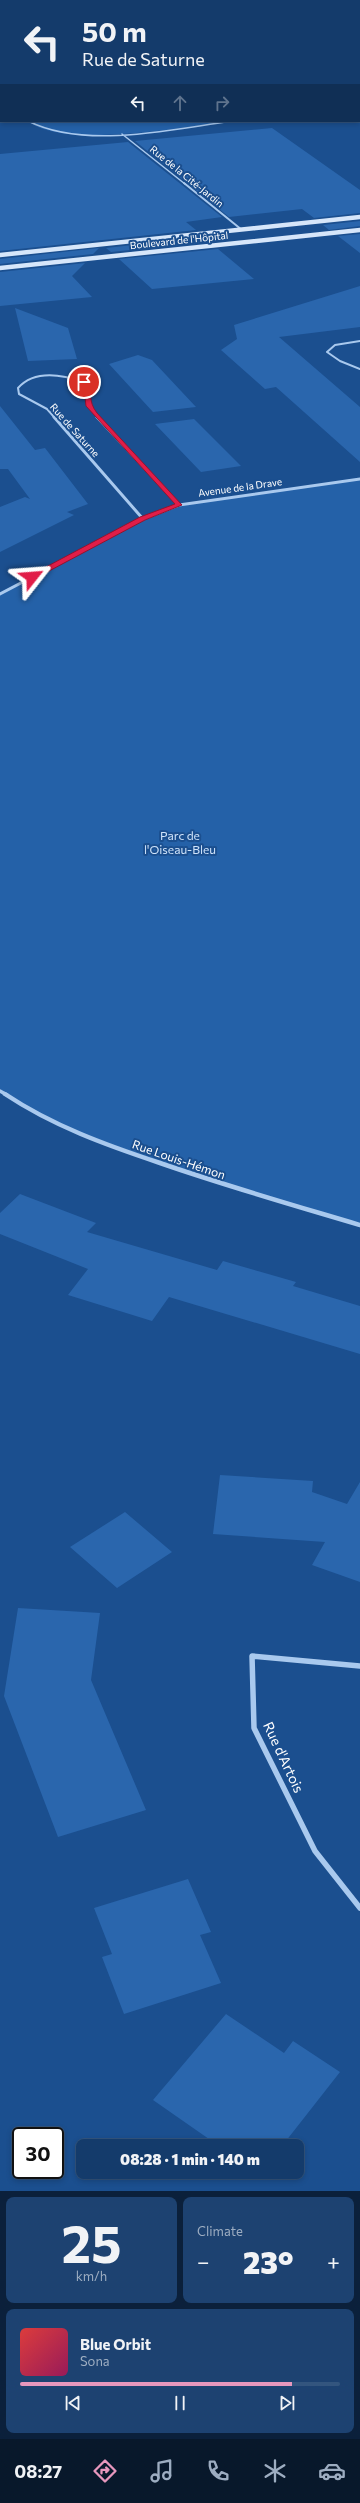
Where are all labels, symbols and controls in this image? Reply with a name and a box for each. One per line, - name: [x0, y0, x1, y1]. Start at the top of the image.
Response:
- text: 50 m: [82, 14, 147, 48]
- icon: left: [16, 16, 68, 68]
- text: Rue de Saturne: [82, 48, 205, 70]
- icon: left: [127, 92, 149, 114]
- icon: ahead: [169, 92, 191, 114]
- icon: right: [211, 92, 233, 114]
- street label: Rue de la Cité-Jardin: [148, 143, 226, 209]
- street label: Boulevard de l'Hôpital: [129, 229, 229, 251]
- pin: [67, 365, 101, 399]
- icon: arrive: [73, 371, 95, 393]
- street label: Rue de Saturne: [48, 401, 102, 459]
- street label: Avenue de la Drave: [197, 475, 283, 499]
- position arrow: [11, 556, 53, 598]
- park label: Parc de l'Oiseau-Bleu: [144, 828, 216, 856]
- street label: Rue Louis-Hémon: [131, 1137, 227, 1181]
- street label: Rue d'Artois: [260, 1719, 308, 1795]
- speed limit sign: 30: [12, 2127, 64, 2179]
- text: 08:28 · 1 min · 140 m: [120, 2150, 260, 2168]
- text: 25: [62, 2210, 121, 2274]
- text: Climate: [197, 2223, 243, 2239]
- text: 23°: [243, 2243, 294, 2280]
- text: −: [197, 2248, 210, 2275]
- text: +: [327, 2248, 340, 2275]
- text: km/h: [76, 2268, 107, 2284]
- text: Blue Orbit: [80, 2335, 151, 2353]
- text: Sona: [80, 2353, 110, 2369]
- icon: previous: [62, 2392, 84, 2414]
- icon: pause: [169, 2392, 191, 2414]
- icon: next: [276, 2392, 298, 2414]
- icon: directions: [91, 2457, 119, 2485]
- icon: music: [148, 2457, 176, 2485]
- icon: phone: [204, 2457, 232, 2485]
- icon: climate: [261, 2457, 289, 2485]
- icon: car: [318, 2457, 346, 2485]
- text: 08:27: [14, 2460, 62, 2482]

